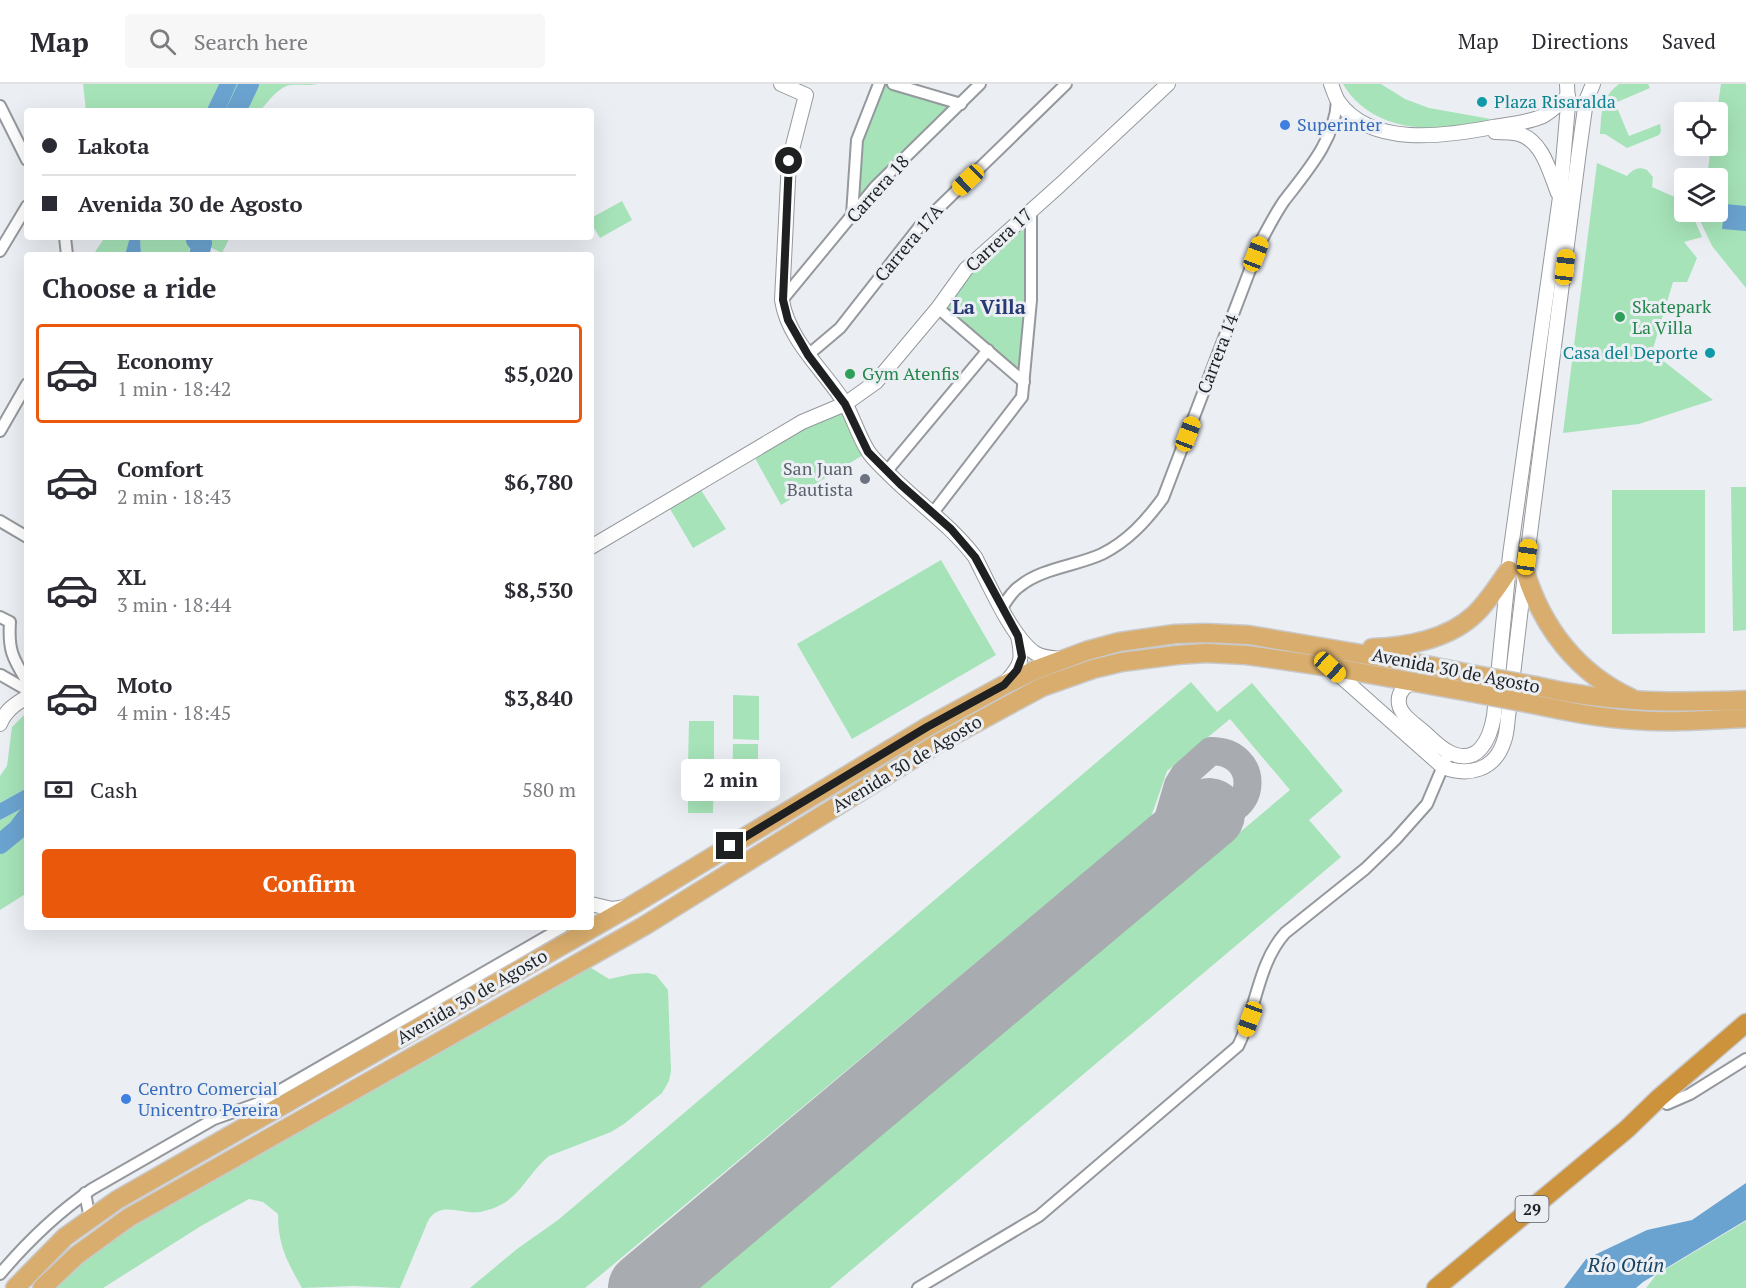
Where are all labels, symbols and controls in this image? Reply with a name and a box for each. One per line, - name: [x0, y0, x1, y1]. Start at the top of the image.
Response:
- search box: [125, 14, 545, 68]
- text: Map: [30, 23, 89, 60]
- icon: search: [146, 25, 179, 58]
- text: Search here: [194, 27, 308, 56]
- text: Map: [1458, 27, 1499, 55]
- text: Directions: [1532, 27, 1629, 55]
- text: Saved: [1662, 27, 1716, 55]
- place label: Plaza Risaralda: [1494, 89, 1616, 113]
- marker: Plaza Risaralda: [1475, 95, 1489, 109]
- map controls: [1674, 102, 1728, 222]
- button: locate: [1674, 102, 1728, 156]
- place label: Superinter: [1297, 112, 1382, 136]
- marker: Superinter: [1278, 118, 1292, 132]
- text: Lakota: [78, 131, 150, 160]
- route start: [775, 147, 802, 174]
- street label: Carrera 18: [841, 149, 914, 227]
- car: [949, 161, 987, 199]
- button: layers: [1674, 168, 1728, 222]
- text: Avenida 30 de Agosto: [78, 189, 303, 218]
- street label: Carrera 17A: [869, 198, 948, 286]
- street label: Carrera 17: [960, 202, 1037, 276]
- car: [1241, 234, 1271, 274]
- car: [1554, 248, 1576, 286]
- text: Choose a ride: [42, 270, 217, 306]
- district label: La Villa: [952, 293, 1026, 320]
- place label: Skatepark La Villa: [1632, 294, 1712, 339]
- street label: Carrera 14: [1191, 310, 1243, 397]
- marker: Skatepark La Villa: [1613, 310, 1627, 324]
- place label: Casa del Deporte: [1563, 340, 1698, 364]
- text: Economy: [117, 346, 213, 375]
- marker: Casa del Deporte: [1703, 346, 1717, 360]
- icon: car: [45, 347, 99, 401]
- text: $5,020: [504, 359, 573, 388]
- place label: Gym Atenfis: [862, 361, 960, 385]
- marker: Gym Atenfis: [843, 367, 857, 381]
- text: 1 min · 18:42: [117, 375, 231, 402]
- car: [1173, 414, 1203, 454]
- text: Comfort: [117, 454, 203, 483]
- icon: car: [45, 455, 99, 509]
- place label: San Juan Bautista: [783, 456, 853, 501]
- text: $6,780: [504, 467, 573, 496]
- marker: San Juan Bautista: [858, 472, 872, 486]
- text: 2 min · 18:43: [117, 483, 231, 510]
- car: [1516, 538, 1538, 576]
- text: XL: [117, 562, 146, 591]
- icon: car: [45, 563, 99, 617]
- text: $8,530: [504, 575, 573, 604]
- text: 3 min · 18:44: [117, 591, 231, 618]
- street label: Avenida 30 de Agosto: [1370, 642, 1542, 698]
- car: [1311, 648, 1349, 686]
- text: Moto: [117, 670, 172, 699]
- icon: car: [45, 671, 99, 725]
- text: $3,840: [504, 683, 573, 712]
- text: 4 min · 18:45: [117, 699, 231, 726]
- street label: Avenida 30 de Agosto: [827, 709, 986, 817]
- callout: 2 min: [680, 759, 780, 801]
- text: 2 min: [703, 766, 758, 793]
- icon: cash: [42, 773, 75, 806]
- text: Cash: [90, 775, 138, 804]
- text: 580 m: [522, 776, 576, 803]
- route end: [716, 832, 743, 859]
- button: Confirm: [42, 849, 576, 918]
- street label: Avenida 30 de Agosto: [392, 943, 551, 1049]
- car: [1235, 999, 1265, 1039]
- place label: Centro Comercial Unicentro Pereira: [138, 1076, 279, 1121]
- marker: Centro Comercial Unicentro Pereira: [119, 1092, 133, 1106]
- road number: 29: [1516, 1196, 1549, 1222]
- water label: Río Otún: [1587, 1251, 1664, 1278]

